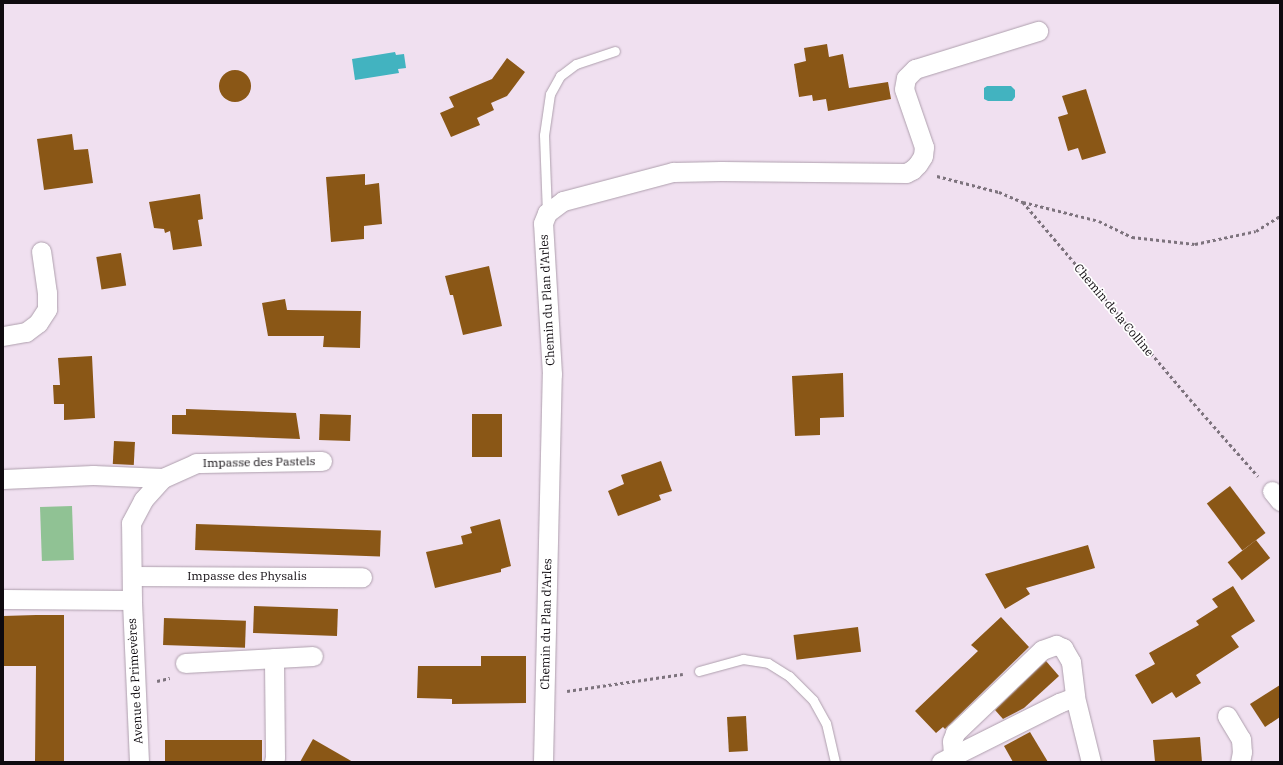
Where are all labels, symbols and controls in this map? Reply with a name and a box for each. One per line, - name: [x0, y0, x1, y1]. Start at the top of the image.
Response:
- street label: Chemin du Plan d'Arles: [536, 234, 558, 366]
- street label: Chemin de la Colline: [1071, 261, 1157, 359]
- street label: Impasse des Pastels: [203, 454, 315, 470]
- street label: Chemin du Plan d'Arles: [538, 558, 554, 690]
- street label: Impasse des Physalis: [187, 569, 307, 583]
- street label: Avenue de Primevères: [125, 618, 145, 744]

